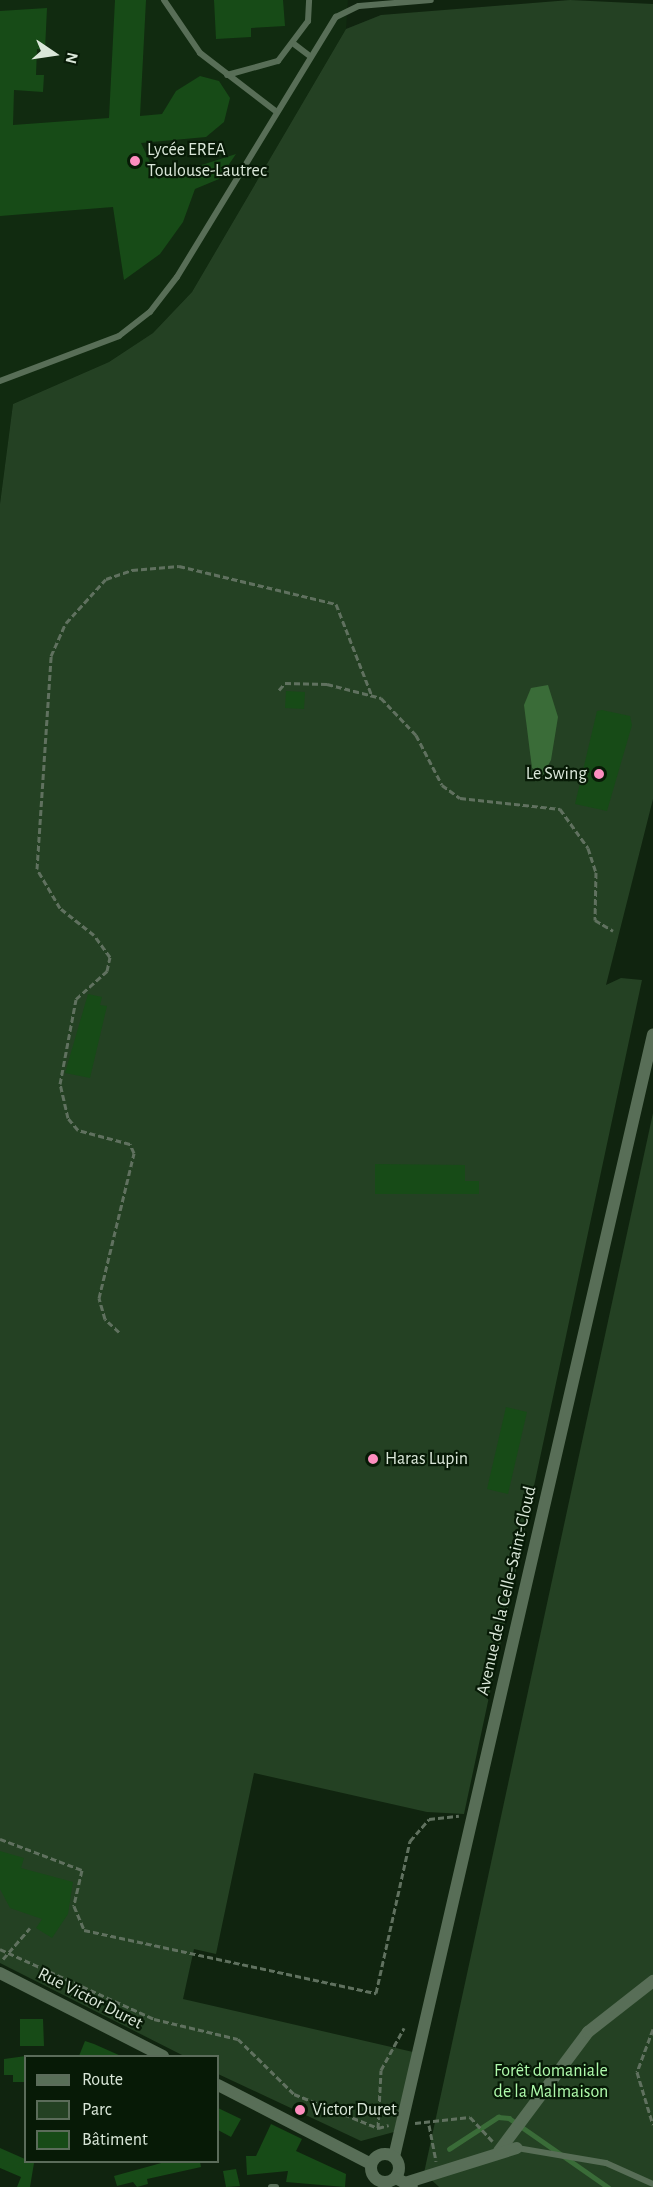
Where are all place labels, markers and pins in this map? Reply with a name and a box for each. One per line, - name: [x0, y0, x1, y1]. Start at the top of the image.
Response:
- place label: Lycée EREA Toulouse-Lautrec: [147, 140, 267, 182]
- marker: Lycée EREA Toulouse-Lautrec: [128, 154, 142, 168]
- place label: Le Swing: [526, 763, 587, 785]
- marker: Le Swing: [592, 767, 606, 781]
- place label: Haras Lupin: [385, 1448, 468, 1470]
- marker: Haras Lupin: [366, 1452, 380, 1466]
- place label: Victor Duret: [312, 2099, 397, 2121]
- marker: Victor Duret: [293, 2103, 307, 2117]

